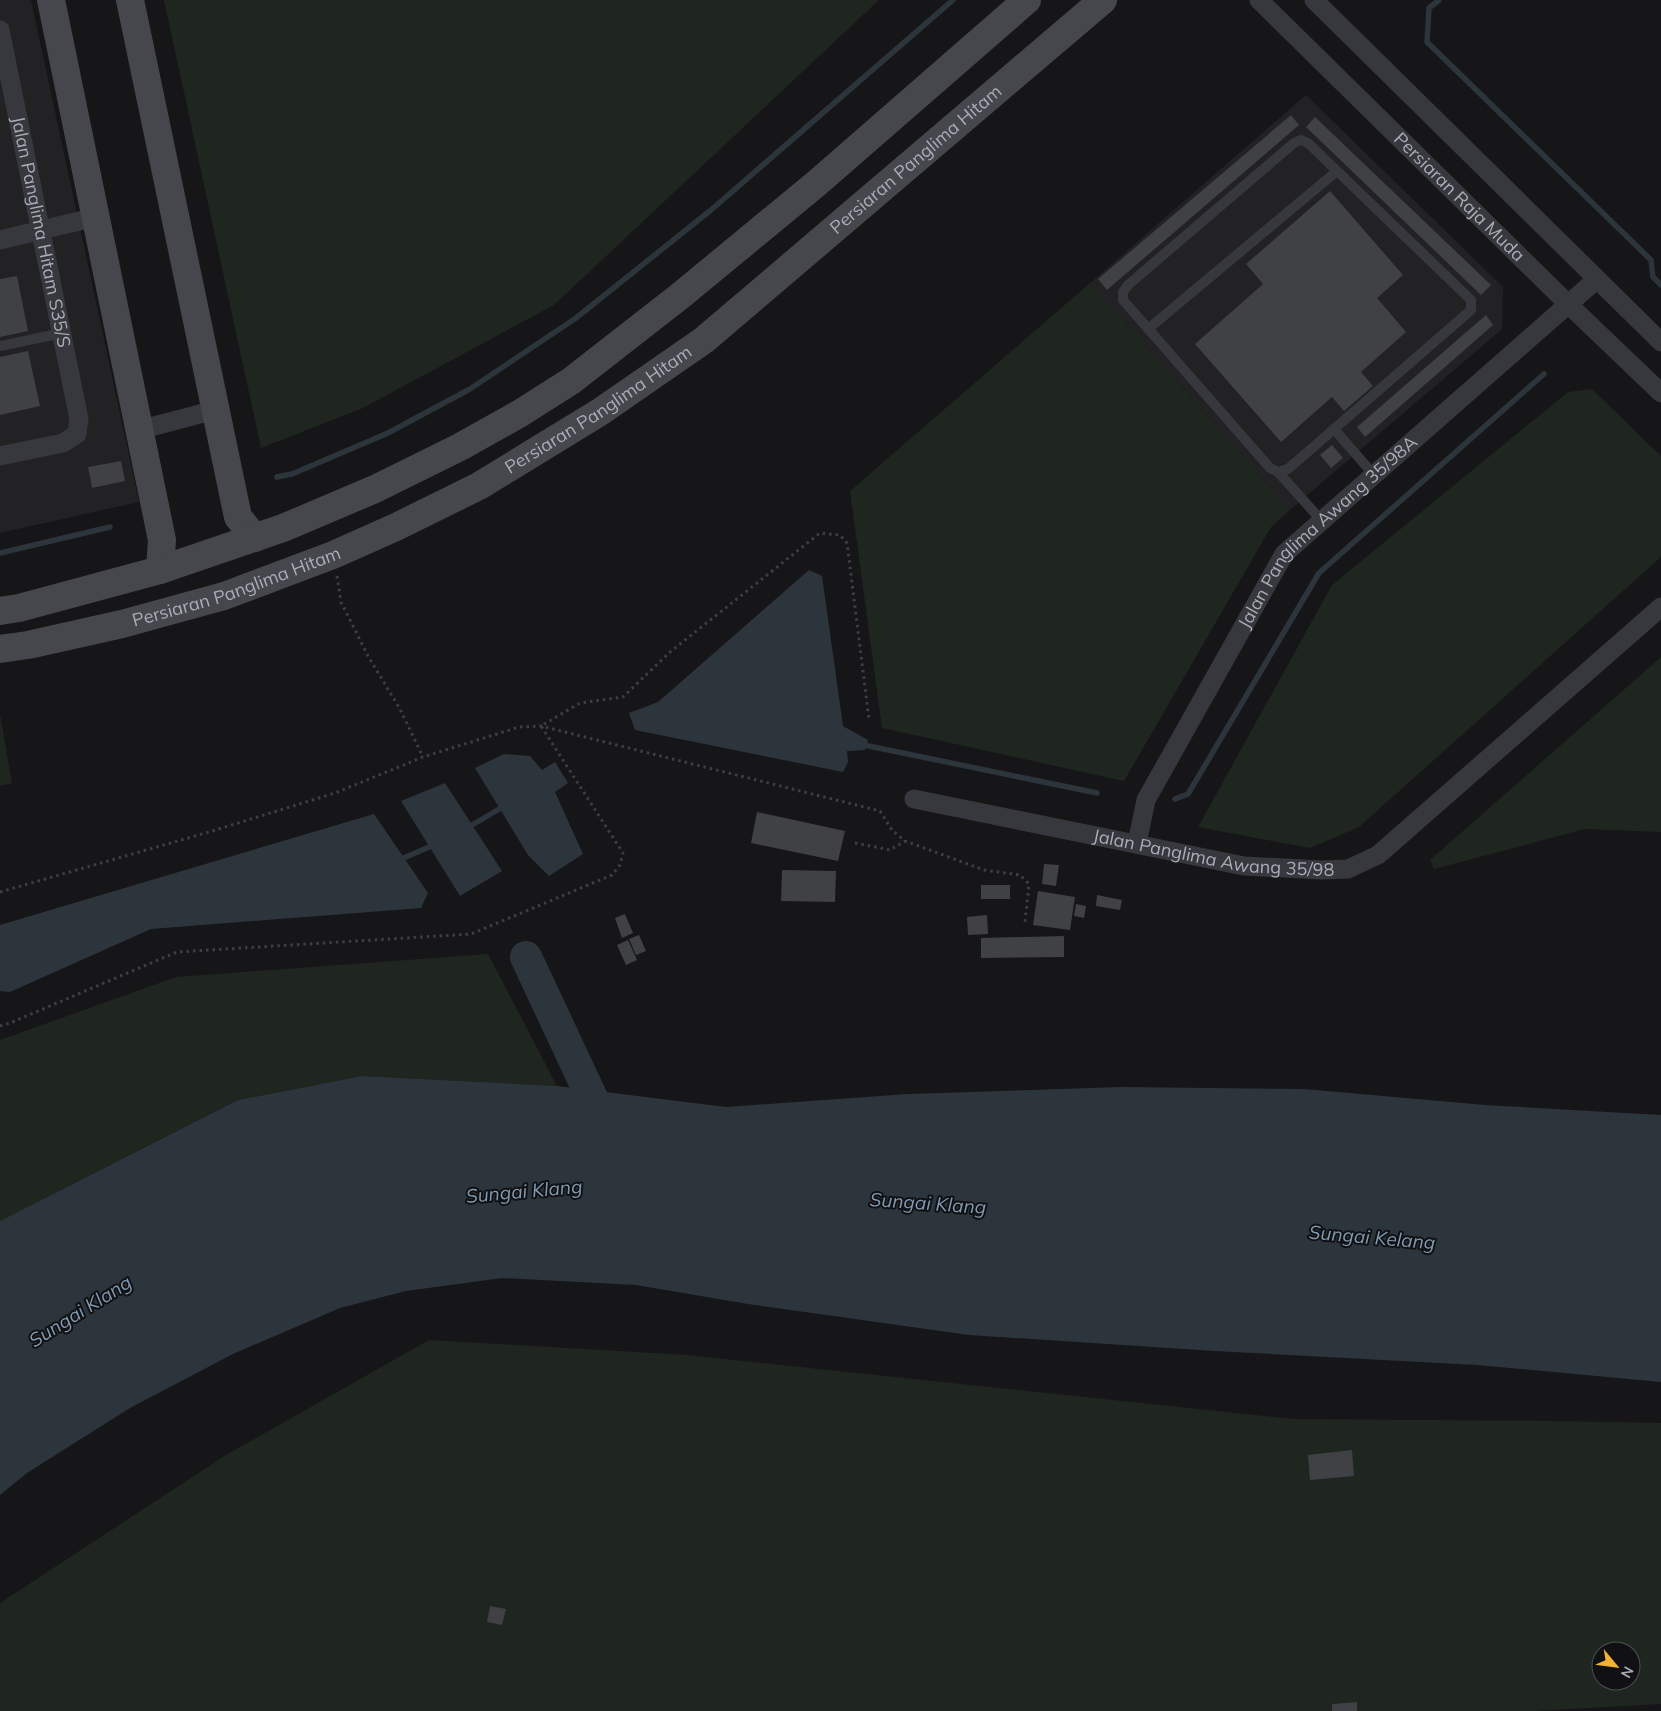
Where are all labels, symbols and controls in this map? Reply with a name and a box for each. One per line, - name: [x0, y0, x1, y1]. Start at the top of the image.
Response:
- street label: Persiaran Panglima Hitam: [825, 79, 1006, 239]
- street label: Jalan Panglima Hitam S35/S: [7, 114, 76, 349]
- street label: Persiaran Raja Muda: [1389, 127, 1530, 266]
- street label: Persiaran Panglima Hitam: [500, 340, 696, 479]
- street label: Jalan Panglima Awang 35/98A: [1233, 430, 1422, 632]
- street label: Persiaran Panglima Hitam: [130, 541, 344, 632]
- street label: Jalan Panglima Awang 35/98: [1091, 824, 1335, 881]
- water label: Sungai Klang: [465, 1174, 583, 1208]
- water label: Sungai Klang: [869, 1187, 987, 1219]
- water label: Sungai Kelang: [1308, 1220, 1436, 1254]
- water label: Sungai Klang: [24, 1270, 136, 1352]
- north arrow: [1591, 1641, 1641, 1691]
- text: N: [1617, 1663, 1638, 1681]

